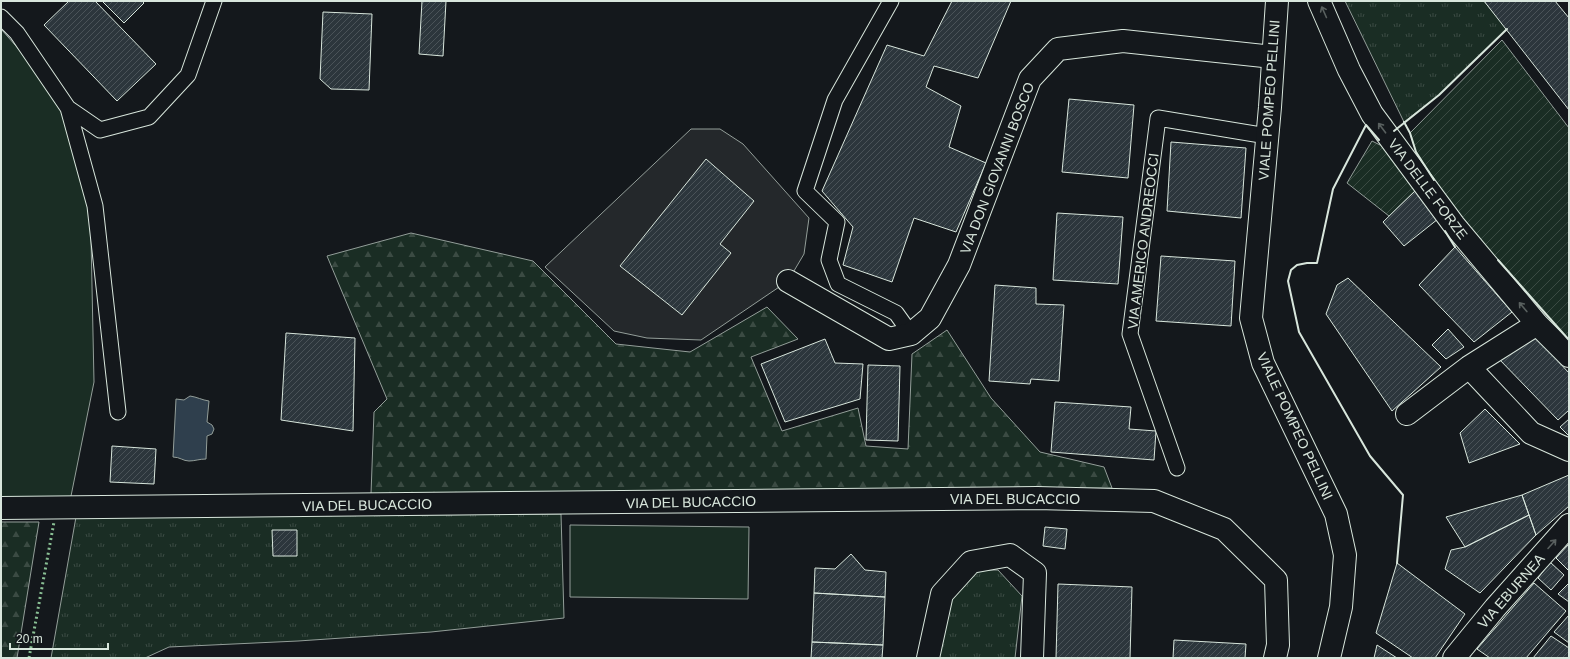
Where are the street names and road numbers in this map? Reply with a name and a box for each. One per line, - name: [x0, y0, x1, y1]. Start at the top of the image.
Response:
- street label: VIALE POMPEO PELLINI: [1255, 19, 1283, 181]
- street label: VIA DON GIOVANNI BOSCO: [957, 80, 1037, 256]
- street label: VIA DELLE FORZE: [1385, 136, 1471, 242]
- street label: VIA AMERICO ANDREOCCI: [1124, 152, 1162, 330]
- street label: VIALE POMPEO PELLINI: [1254, 350, 1336, 502]
- street label: VIA DEL BUCACCIO: [950, 491, 1080, 507]
- street label: VIA DEL BUCACCIO: [626, 493, 756, 511]
- street label: VIA DEL BUCACCIO: [302, 496, 432, 514]
- street label: VIA EBURNEA: [1474, 550, 1548, 631]

